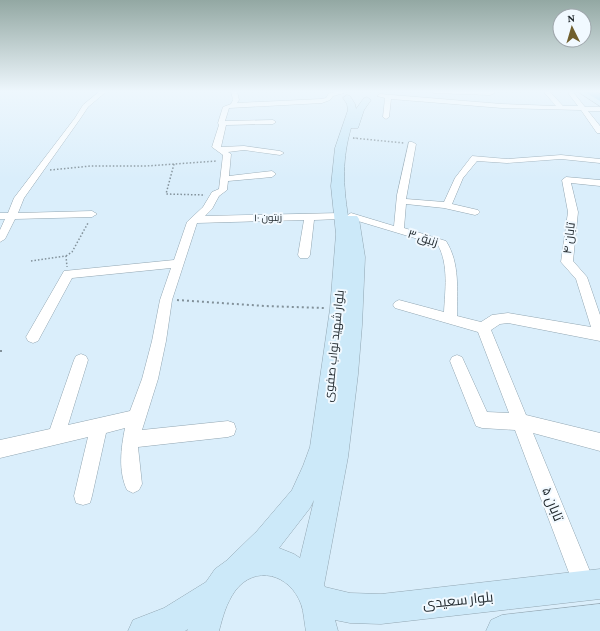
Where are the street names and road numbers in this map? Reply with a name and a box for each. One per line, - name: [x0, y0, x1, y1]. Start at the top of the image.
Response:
- street label: زیتون ۱۰: [254, 212, 282, 224]
- street label: تابان ۴: [560, 221, 578, 255]
- street label: زنبق ۳: [406, 227, 440, 249]
- street label: بلوار شهید نواب صفوی: [321, 289, 347, 403]
- street label: تابان ۵: [539, 485, 567, 524]
- street label: بلوار سعیدی: [422, 588, 494, 612]

